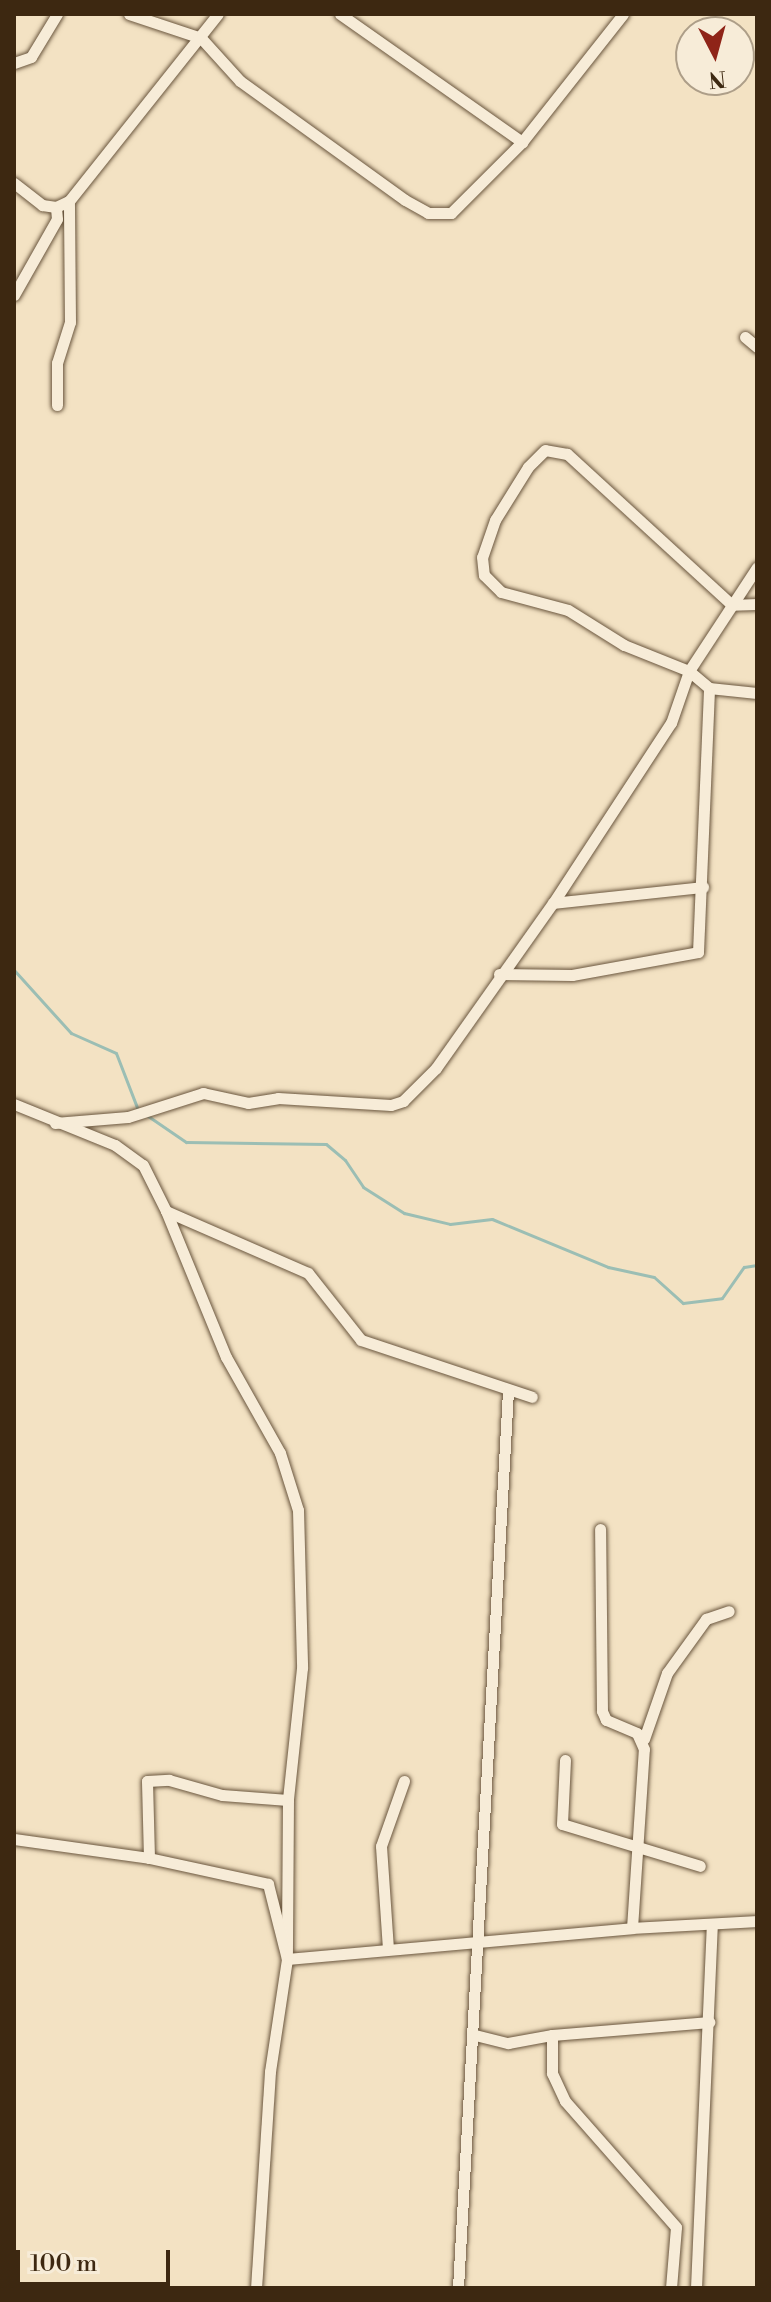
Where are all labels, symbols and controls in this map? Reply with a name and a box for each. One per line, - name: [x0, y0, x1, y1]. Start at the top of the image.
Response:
- north arrow: [675, 16, 755, 96]
- text: N: [707, 64, 727, 93]
- scale bar: [20, 2234, 174, 2284]
- text: 100 m: [30, 2249, 97, 2279]

